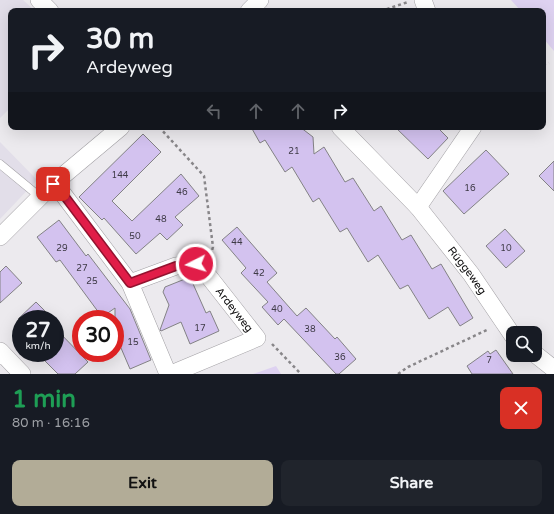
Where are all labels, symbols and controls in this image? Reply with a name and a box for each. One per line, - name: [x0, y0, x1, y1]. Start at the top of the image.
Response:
- text: 30 m: [86, 22, 154, 56]
- icon: right: [20, 24, 72, 76]
- text: Ardeyweg: [86, 56, 173, 78]
- icon: left: [203, 100, 225, 122]
- icon: ahead: [245, 100, 267, 122]
- icon: ahead: [287, 100, 309, 122]
- icon: right: [329, 100, 351, 122]
- house number: 21: [288, 146, 300, 157]
- pin: [36, 167, 70, 201]
- house number: 144: [112, 170, 129, 181]
- icon: arrive: [42, 173, 64, 195]
- house number: 16: [464, 183, 476, 194]
- house number: 46: [176, 187, 188, 198]
- house number: 48: [155, 214, 167, 225]
- house number: 50: [129, 231, 141, 242]
- house number: 44: [231, 237, 243, 248]
- house number: 29: [56, 243, 68, 254]
- position arrow: [175, 243, 217, 285]
- house number: 10: [500, 243, 512, 254]
- street label: Rüggeweg: [445, 244, 489, 297]
- house number: 27: [76, 263, 88, 274]
- house number: 42: [253, 268, 265, 279]
- house number: 25: [86, 276, 98, 287]
- street label: Ardeyweg: [213, 285, 256, 335]
- house number: 40: [271, 304, 283, 315]
- speed limit sign: 30: [72, 310, 124, 362]
- text: 27: [25, 319, 51, 343]
- house number: 17: [194, 323, 206, 334]
- house number: 38: [304, 324, 316, 335]
- map controls: [506, 326, 542, 362]
- button: search: [506, 326, 542, 362]
- house number: 15: [127, 337, 139, 348]
- text: km/h: [25, 340, 51, 352]
- house number: 36: [334, 352, 346, 363]
- house number: 7: [486, 355, 492, 366]
- text: 1 min: [12, 385, 76, 414]
- button: close: [500, 387, 542, 429]
- text: 80 m · 16:16: [12, 415, 90, 431]
- button: Exit: [12, 460, 273, 506]
- button: Share: [281, 460, 542, 506]

